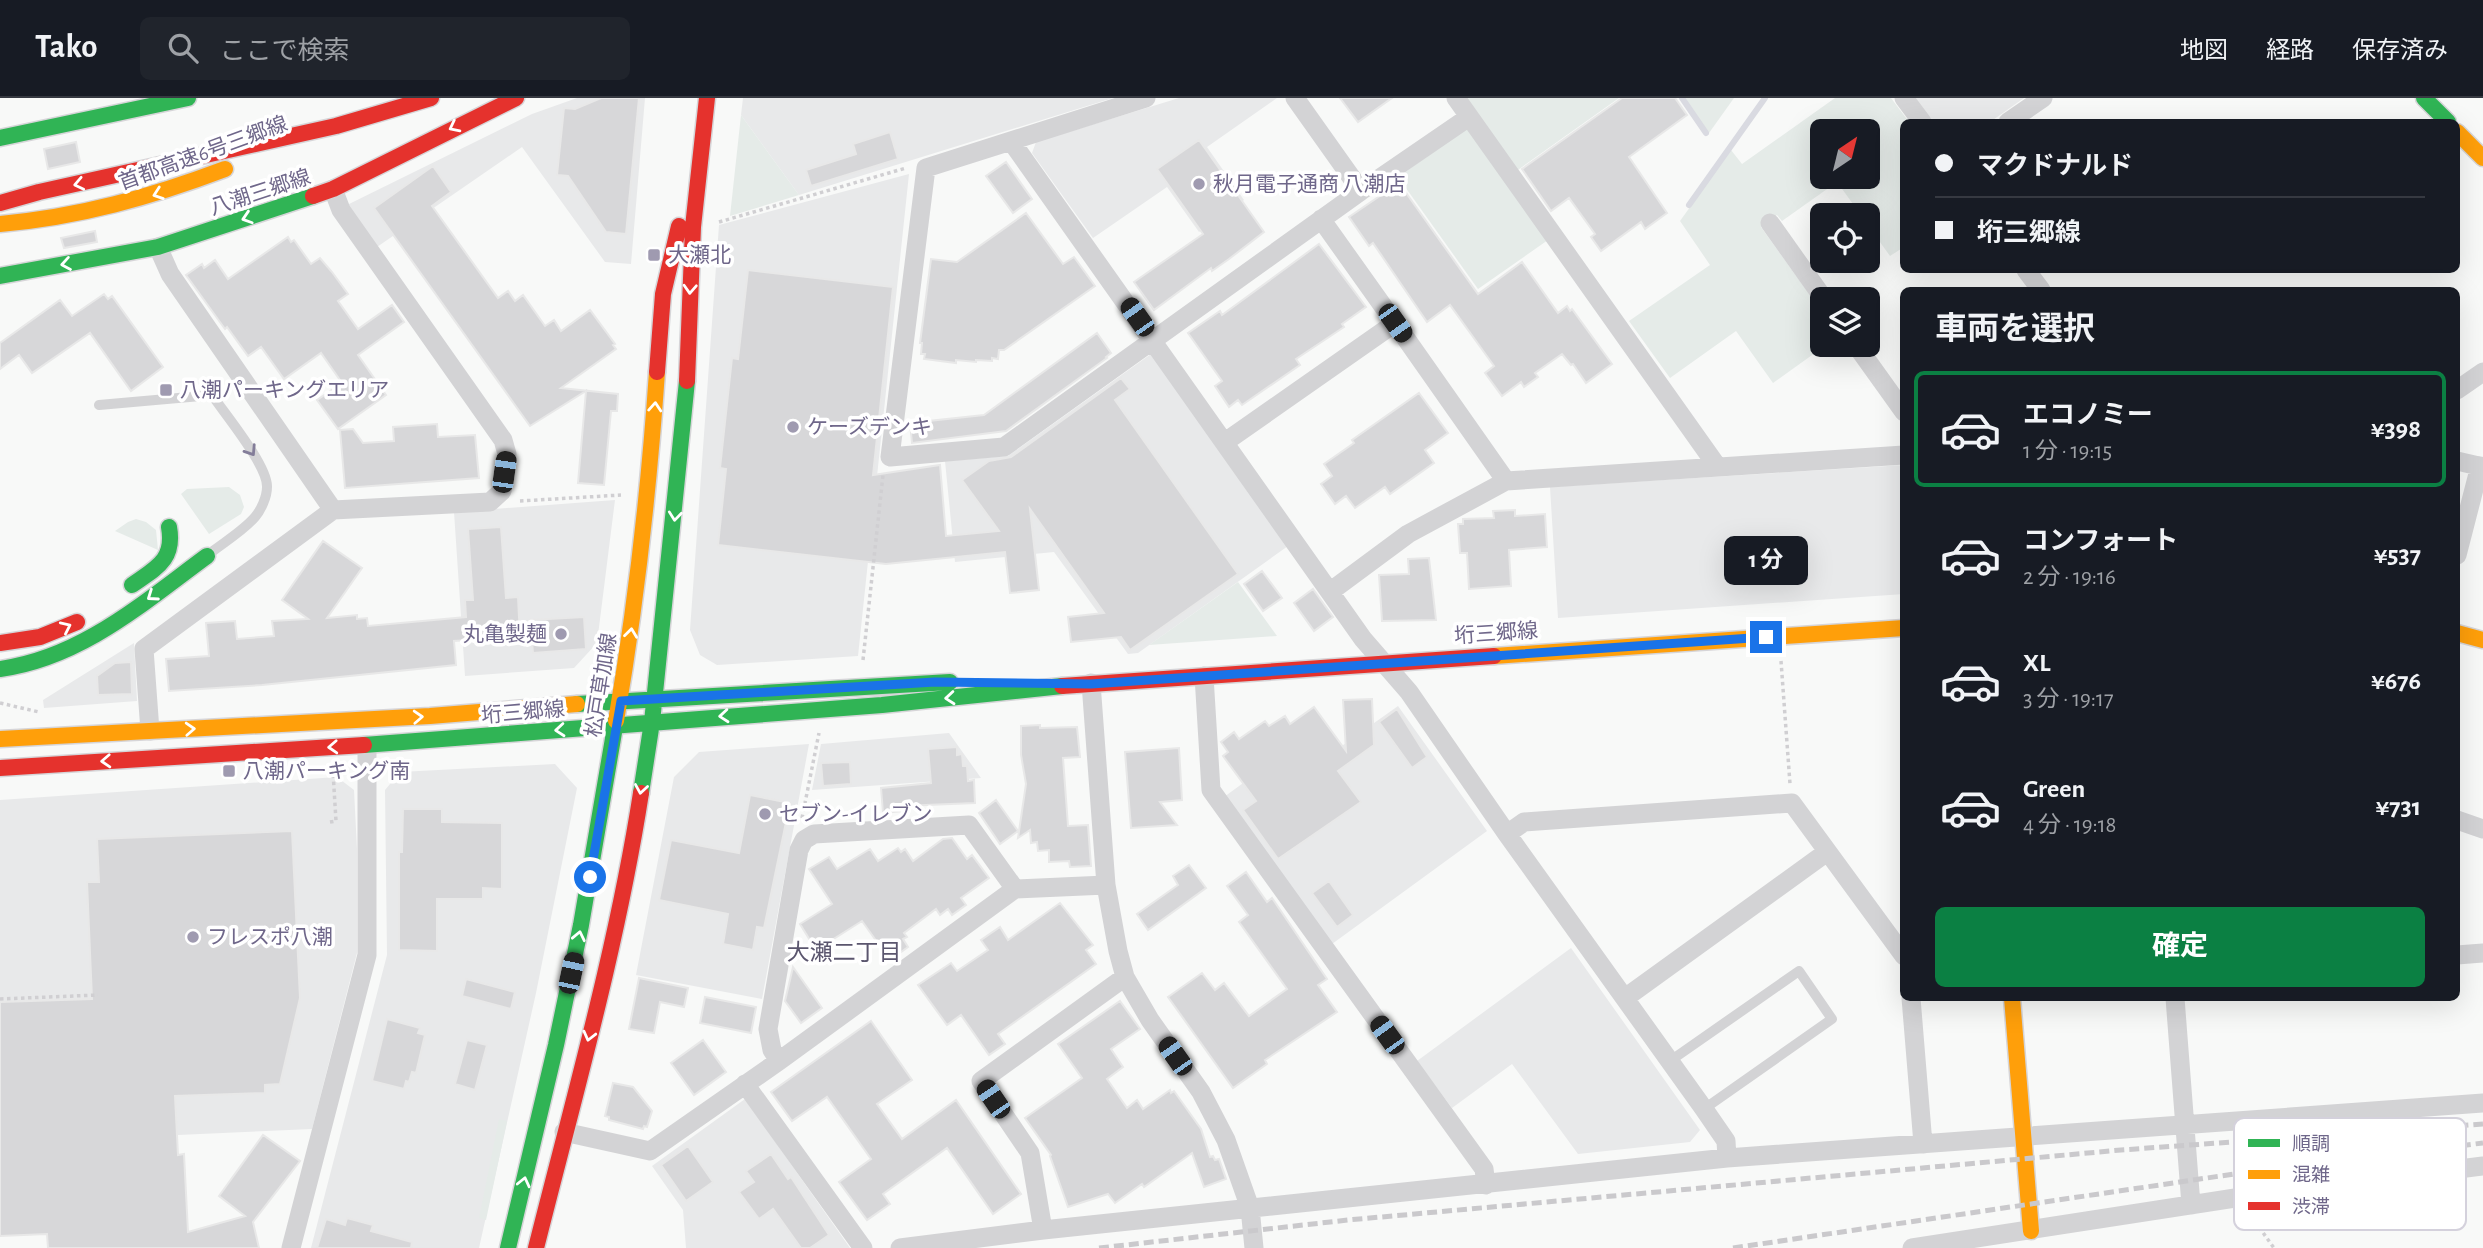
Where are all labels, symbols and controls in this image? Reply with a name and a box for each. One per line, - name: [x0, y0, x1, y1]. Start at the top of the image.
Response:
- search box: [140, 17, 630, 80]
- icon: search: [164, 29, 202, 67]
- text: Tako: [35, 31, 98, 64]
- text: ここで検索: [220, 38, 350, 64]
- text: 地図: [2180, 39, 2228, 63]
- text: 経路: [2266, 39, 2314, 63]
- text: 保存済み: [2352, 39, 2448, 63]
- street label: 首都高速6号三郷線: [116, 112, 290, 194]
- one-way arrow: [449, 119, 462, 133]
- north arrow: [1810, 119, 1880, 189]
- map controls: [1810, 119, 1880, 357]
- text: マクドナルド: [1977, 153, 2133, 179]
- street label: 八潮三郷線: [207, 165, 313, 219]
- place label: 秋月電子通商 八潮店: [1213, 173, 1405, 195]
- one-way arrow: [73, 175, 85, 190]
- marker: 秋月電子通商 八潮店: [1191, 176, 1207, 192]
- one-way arrow: [153, 186, 165, 200]
- button: locate: [1810, 203, 1880, 273]
- one-way arrow: [241, 210, 253, 224]
- text: 垳三郷線: [1977, 220, 2081, 246]
- place label: 大瀬北: [668, 244, 731, 266]
- marker: 大瀬北: [646, 247, 662, 263]
- one-way arrow: [60, 256, 72, 271]
- one-way arrow: [683, 284, 698, 295]
- button: layers: [1810, 287, 1880, 357]
- car: [1117, 294, 1158, 340]
- car: [1375, 300, 1416, 346]
- text: 車両を選択: [1935, 313, 2095, 345]
- place label: 八潮パーキングエリア: [180, 379, 389, 401]
- marker: 八潮パーキングエリア: [158, 382, 174, 398]
- icon: car: [1939, 398, 2002, 461]
- one-way arrow: [647, 401, 662, 412]
- text: エコノミー: [2023, 402, 2153, 428]
- place label: ケーズデンキ: [807, 415, 932, 438]
- text: ¥398: [2371, 416, 2421, 442]
- marker: ケーズデンキ: [785, 419, 801, 435]
- text: 1 分 · 19:15: [2023, 440, 2112, 463]
- one-way arrow: [243, 443, 255, 456]
- car: [491, 450, 518, 494]
- one-way arrow: [668, 510, 683, 521]
- icon: car: [1939, 524, 2002, 587]
- text: コンフォート: [2023, 528, 2178, 554]
- callout: 1 分: [1724, 536, 1808, 584]
- text: ¥537: [2374, 542, 2421, 568]
- text: 1 分: [1749, 549, 1783, 572]
- text: 2 分 · 19:16: [2023, 566, 2116, 589]
- one-way arrow: [146, 588, 159, 601]
- street label: 垳三郷線: [1453, 619, 1539, 647]
- one-way arrow: [59, 621, 71, 635]
- route end: [1750, 621, 1782, 653]
- place label: 丸亀製麺: [463, 623, 547, 645]
- marker: 丸亀製麺: [553, 626, 569, 642]
- one-way arrow: [624, 628, 639, 639]
- street label: 松戸草加線: [582, 631, 620, 739]
- icon: car: [1939, 650, 2002, 713]
- text: XL: [2023, 650, 2050, 676]
- text: ¥676: [2371, 668, 2421, 694]
- text: 3 分 · 19:17: [2023, 688, 2114, 711]
- one-way arrow: [945, 690, 956, 705]
- street label: 垳三郷線: [480, 697, 566, 727]
- one-way arrow: [718, 708, 729, 723]
- one-way arrow: [412, 710, 423, 725]
- one-way arrow: [185, 721, 196, 736]
- one-way arrow: [554, 722, 565, 737]
- one-way arrow: [327, 740, 338, 755]
- one-way arrow: [100, 753, 111, 768]
- place label: 八潮パーキング南: [243, 760, 410, 782]
- marker: 八潮パーキング南: [221, 763, 237, 779]
- icon: car: [1939, 776, 2002, 839]
- text: Green: [2023, 776, 2085, 802]
- one-way arrow: [634, 783, 649, 795]
- text: ¥731: [2376, 794, 2421, 820]
- place label: セブン-イレブン: [779, 802, 932, 825]
- marker: セブン-イレブン: [757, 806, 773, 822]
- text: 4 分 · 19:18: [2023, 814, 2117, 837]
- route start: [574, 861, 606, 893]
- button: 確定: [1935, 907, 2425, 987]
- place label: フレスポ八潮: [207, 926, 333, 948]
- marker: フレスポ八潮: [185, 929, 201, 945]
- one-way arrow: [571, 930, 586, 942]
- district label: 大瀬二丁目: [787, 940, 902, 965]
- car: [557, 950, 586, 996]
- car: [1367, 1012, 1408, 1058]
- one-way arrow: [583, 1030, 597, 1042]
- car: [1155, 1033, 1196, 1079]
- car: [973, 1076, 1014, 1122]
- legend: [2234, 1118, 2466, 1230]
- text: 順調: [2292, 1134, 2330, 1154]
- text: 混雑: [2292, 1164, 2330, 1185]
- one-way arrow: [516, 1176, 530, 1188]
- text: 渋滞: [2292, 1196, 2330, 1217]

